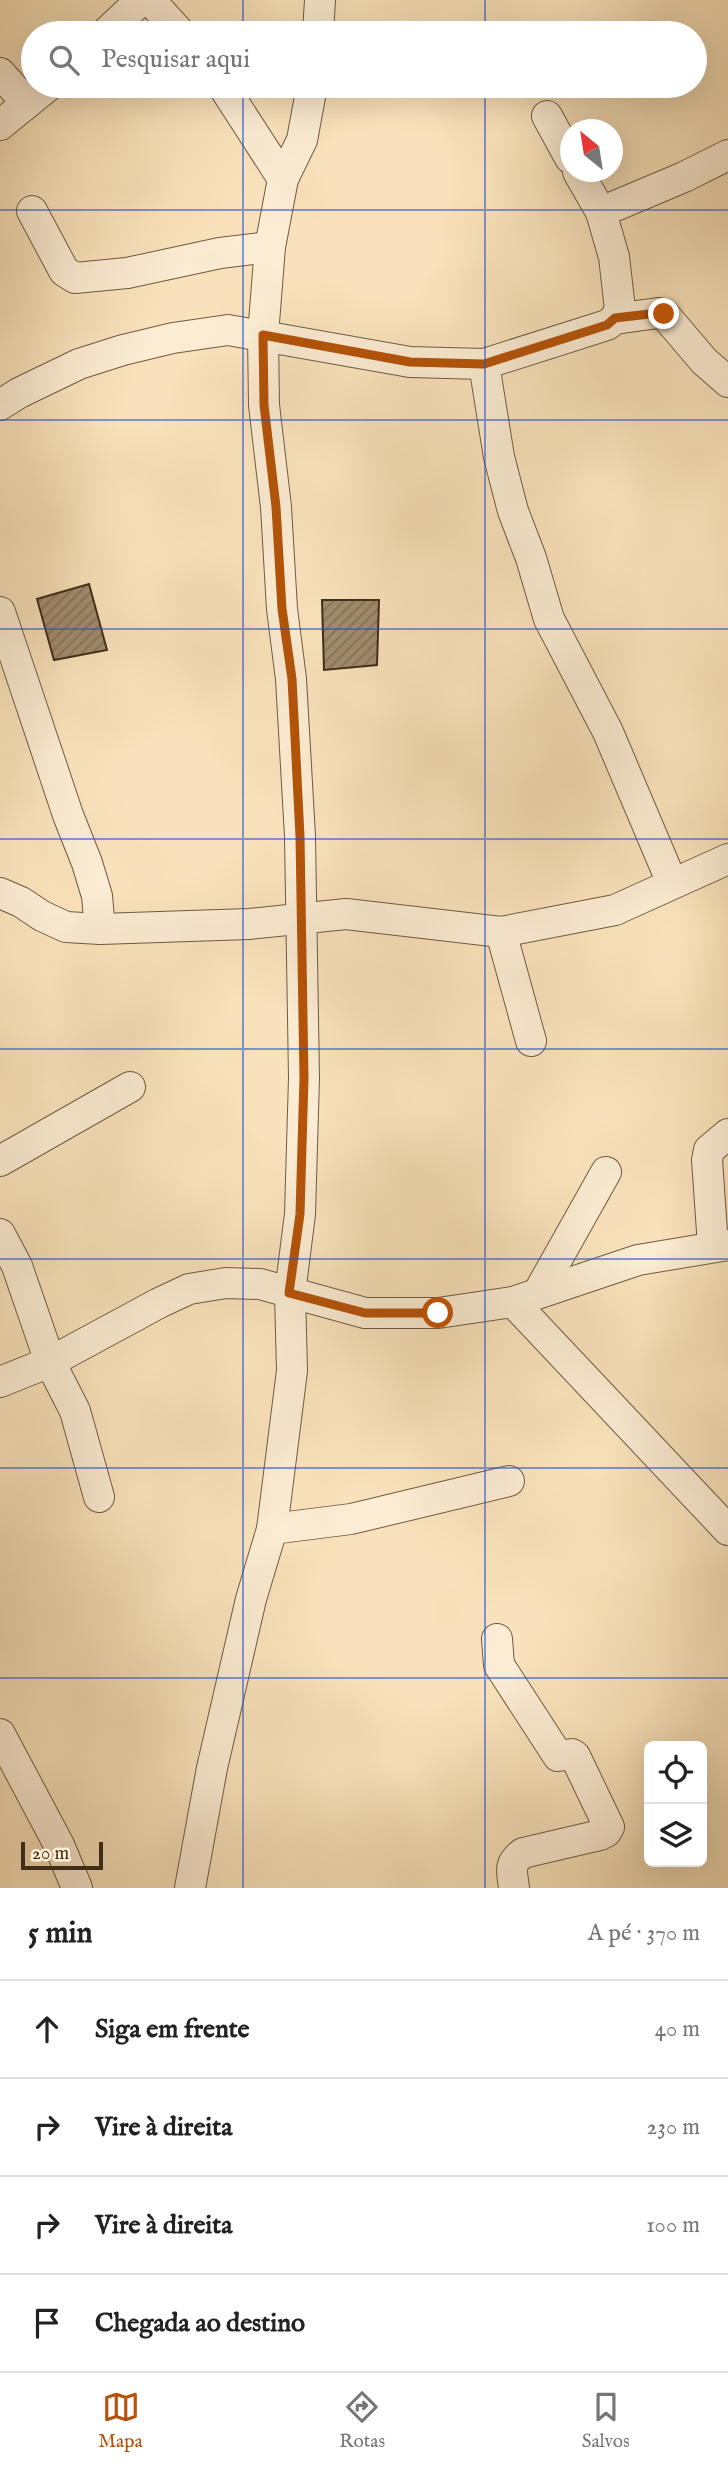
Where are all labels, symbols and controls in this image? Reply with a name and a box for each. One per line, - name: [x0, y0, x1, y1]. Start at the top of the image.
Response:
- search box: [21, 21, 707, 98]
- icon: search: [45, 41, 83, 79]
- text: Pesquisar aqui: [101, 43, 250, 76]
- north arrow: [560, 119, 623, 182]
- route end: [648, 298, 679, 329]
- route start: [422, 1297, 453, 1328]
- map controls: [644, 1741, 707, 1867]
- button: locate: [644, 1741, 707, 1804]
- button: layers: [644, 1804, 707, 1867]
- scale bar: [21, 1839, 103, 1871]
- text: 20 m: [32, 1842, 69, 1866]
- text: 5 min: [28, 1915, 93, 1953]
- text: A pé · 370 m: [588, 1919, 700, 1948]
- icon: ahead: [28, 2010, 66, 2048]
- text: Siga em frente: [95, 2013, 250, 2046]
- text: 40 m: [655, 2015, 700, 2044]
- icon: right: [28, 2108, 66, 2146]
- text: Vire à direita: [95, 2111, 232, 2144]
- text: 230 m: [647, 2113, 700, 2142]
- icon: right: [28, 2206, 66, 2244]
- text: Vire à direita: [95, 2209, 232, 2242]
- text: 100 m: [646, 2211, 700, 2240]
- icon: arrive: [28, 2304, 66, 2342]
- text: Chegada ao destino: [95, 2307, 305, 2340]
- tab: Mapa: [98, 2388, 143, 2454]
- tab: Rotas: [339, 2388, 385, 2454]
- tab: Salvos: [582, 2388, 630, 2454]

